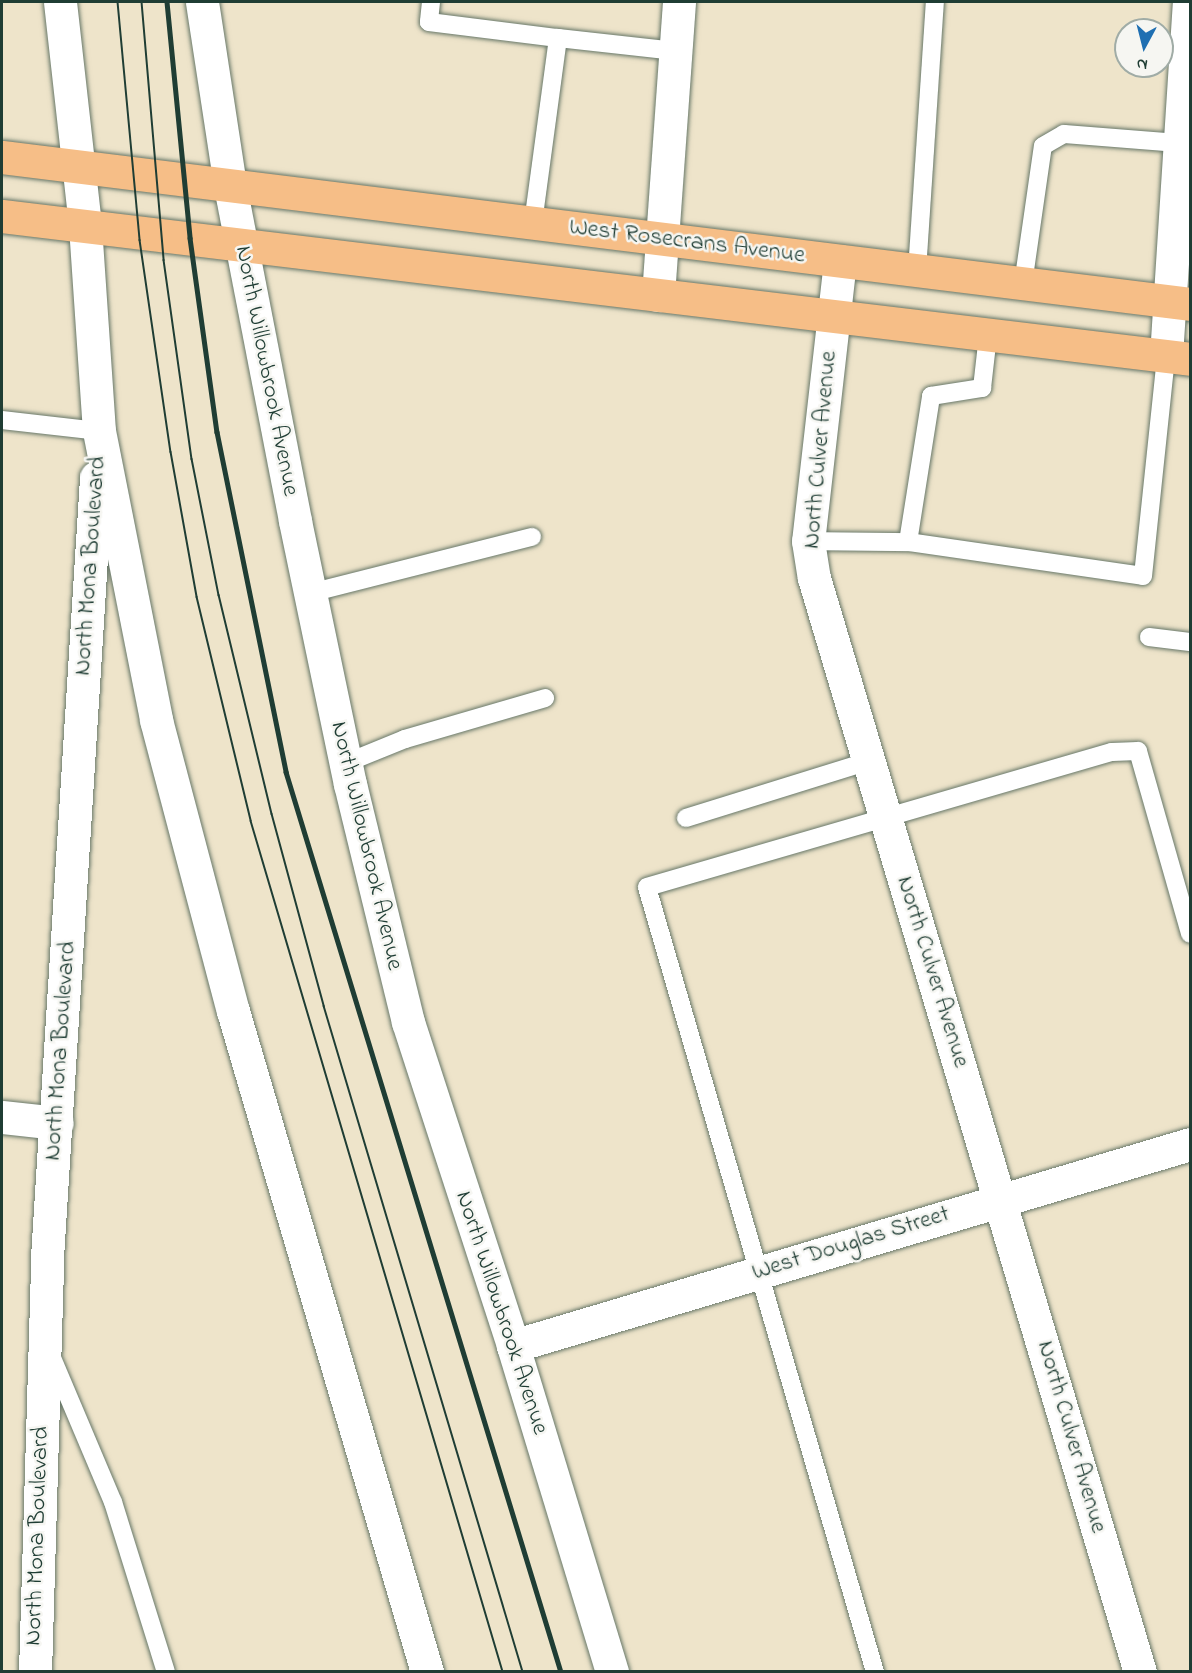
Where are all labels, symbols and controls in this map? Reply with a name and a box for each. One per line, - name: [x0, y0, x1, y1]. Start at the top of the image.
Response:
- north arrow: [1114, 18, 1174, 78]
- text: N: [1135, 51, 1149, 76]
- street label: West Rosecrans Avenue: [568, 213, 806, 271]
- street label: North Willowbrook Avenue: [228, 244, 304, 498]
- street label: North Culver Avenue: [798, 350, 844, 550]
- street label: North Mona Boulevard: [69, 455, 113, 677]
- street label: North Willowbrook Avenue: [323, 719, 409, 973]
- street label: North Culver Avenue: [889, 873, 975, 1071]
- street label: North Mona Boulevard: [39, 940, 83, 1162]
- street label: North Willowbrook Avenue: [448, 1188, 554, 1438]
- street label: West Douglas Street: [749, 1200, 953, 1288]
- street label: North Culver Avenue: [1030, 1338, 1112, 1536]
- street label: North Mona Boulevard: [20, 1426, 56, 1646]

